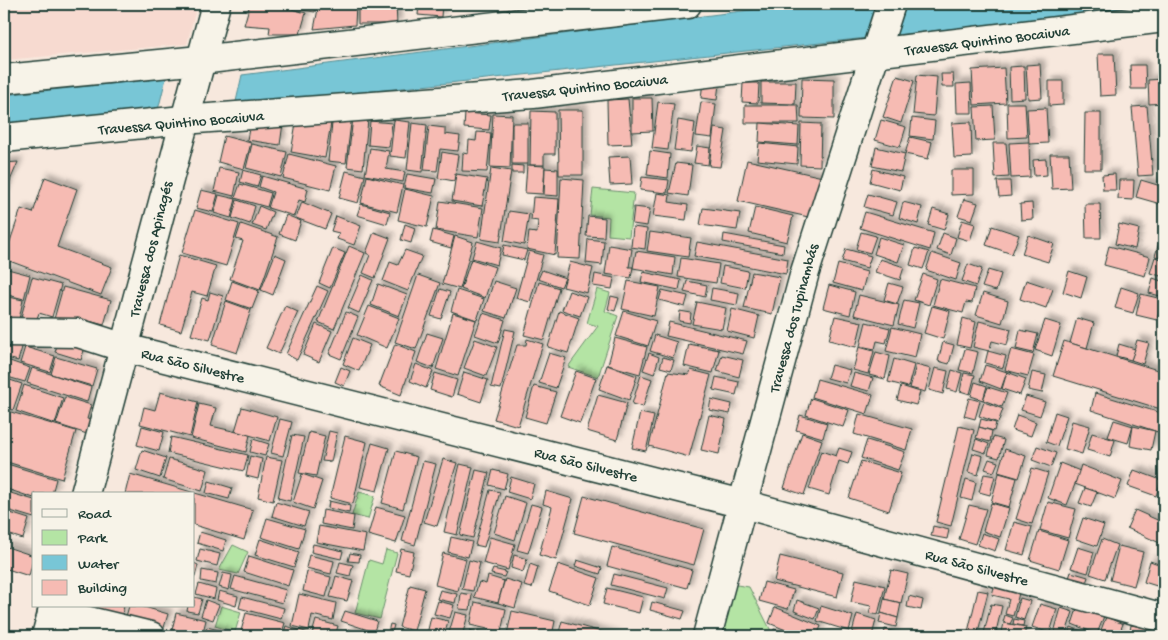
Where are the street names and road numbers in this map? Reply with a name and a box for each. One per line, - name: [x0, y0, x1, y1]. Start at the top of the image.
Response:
- street label: Travessa Quintino Bocaiuva: [903, 23, 1071, 61]
- street label: Travessa Quintino Bocaiuva: [501, 71, 669, 107]
- street label: Travessa Quintino Bocaiuva: [97, 108, 265, 140]
- street label: Travessa dos Apinagés: [126, 179, 178, 320]
- street label: Travessa dos Tupinambás: [766, 242, 824, 396]
- street label: Rua São Silvestre: [139, 345, 246, 389]
- street label: Rua São Silvestre: [532, 444, 639, 488]
- street label: Rua São Silvestre: [923, 547, 1030, 591]

